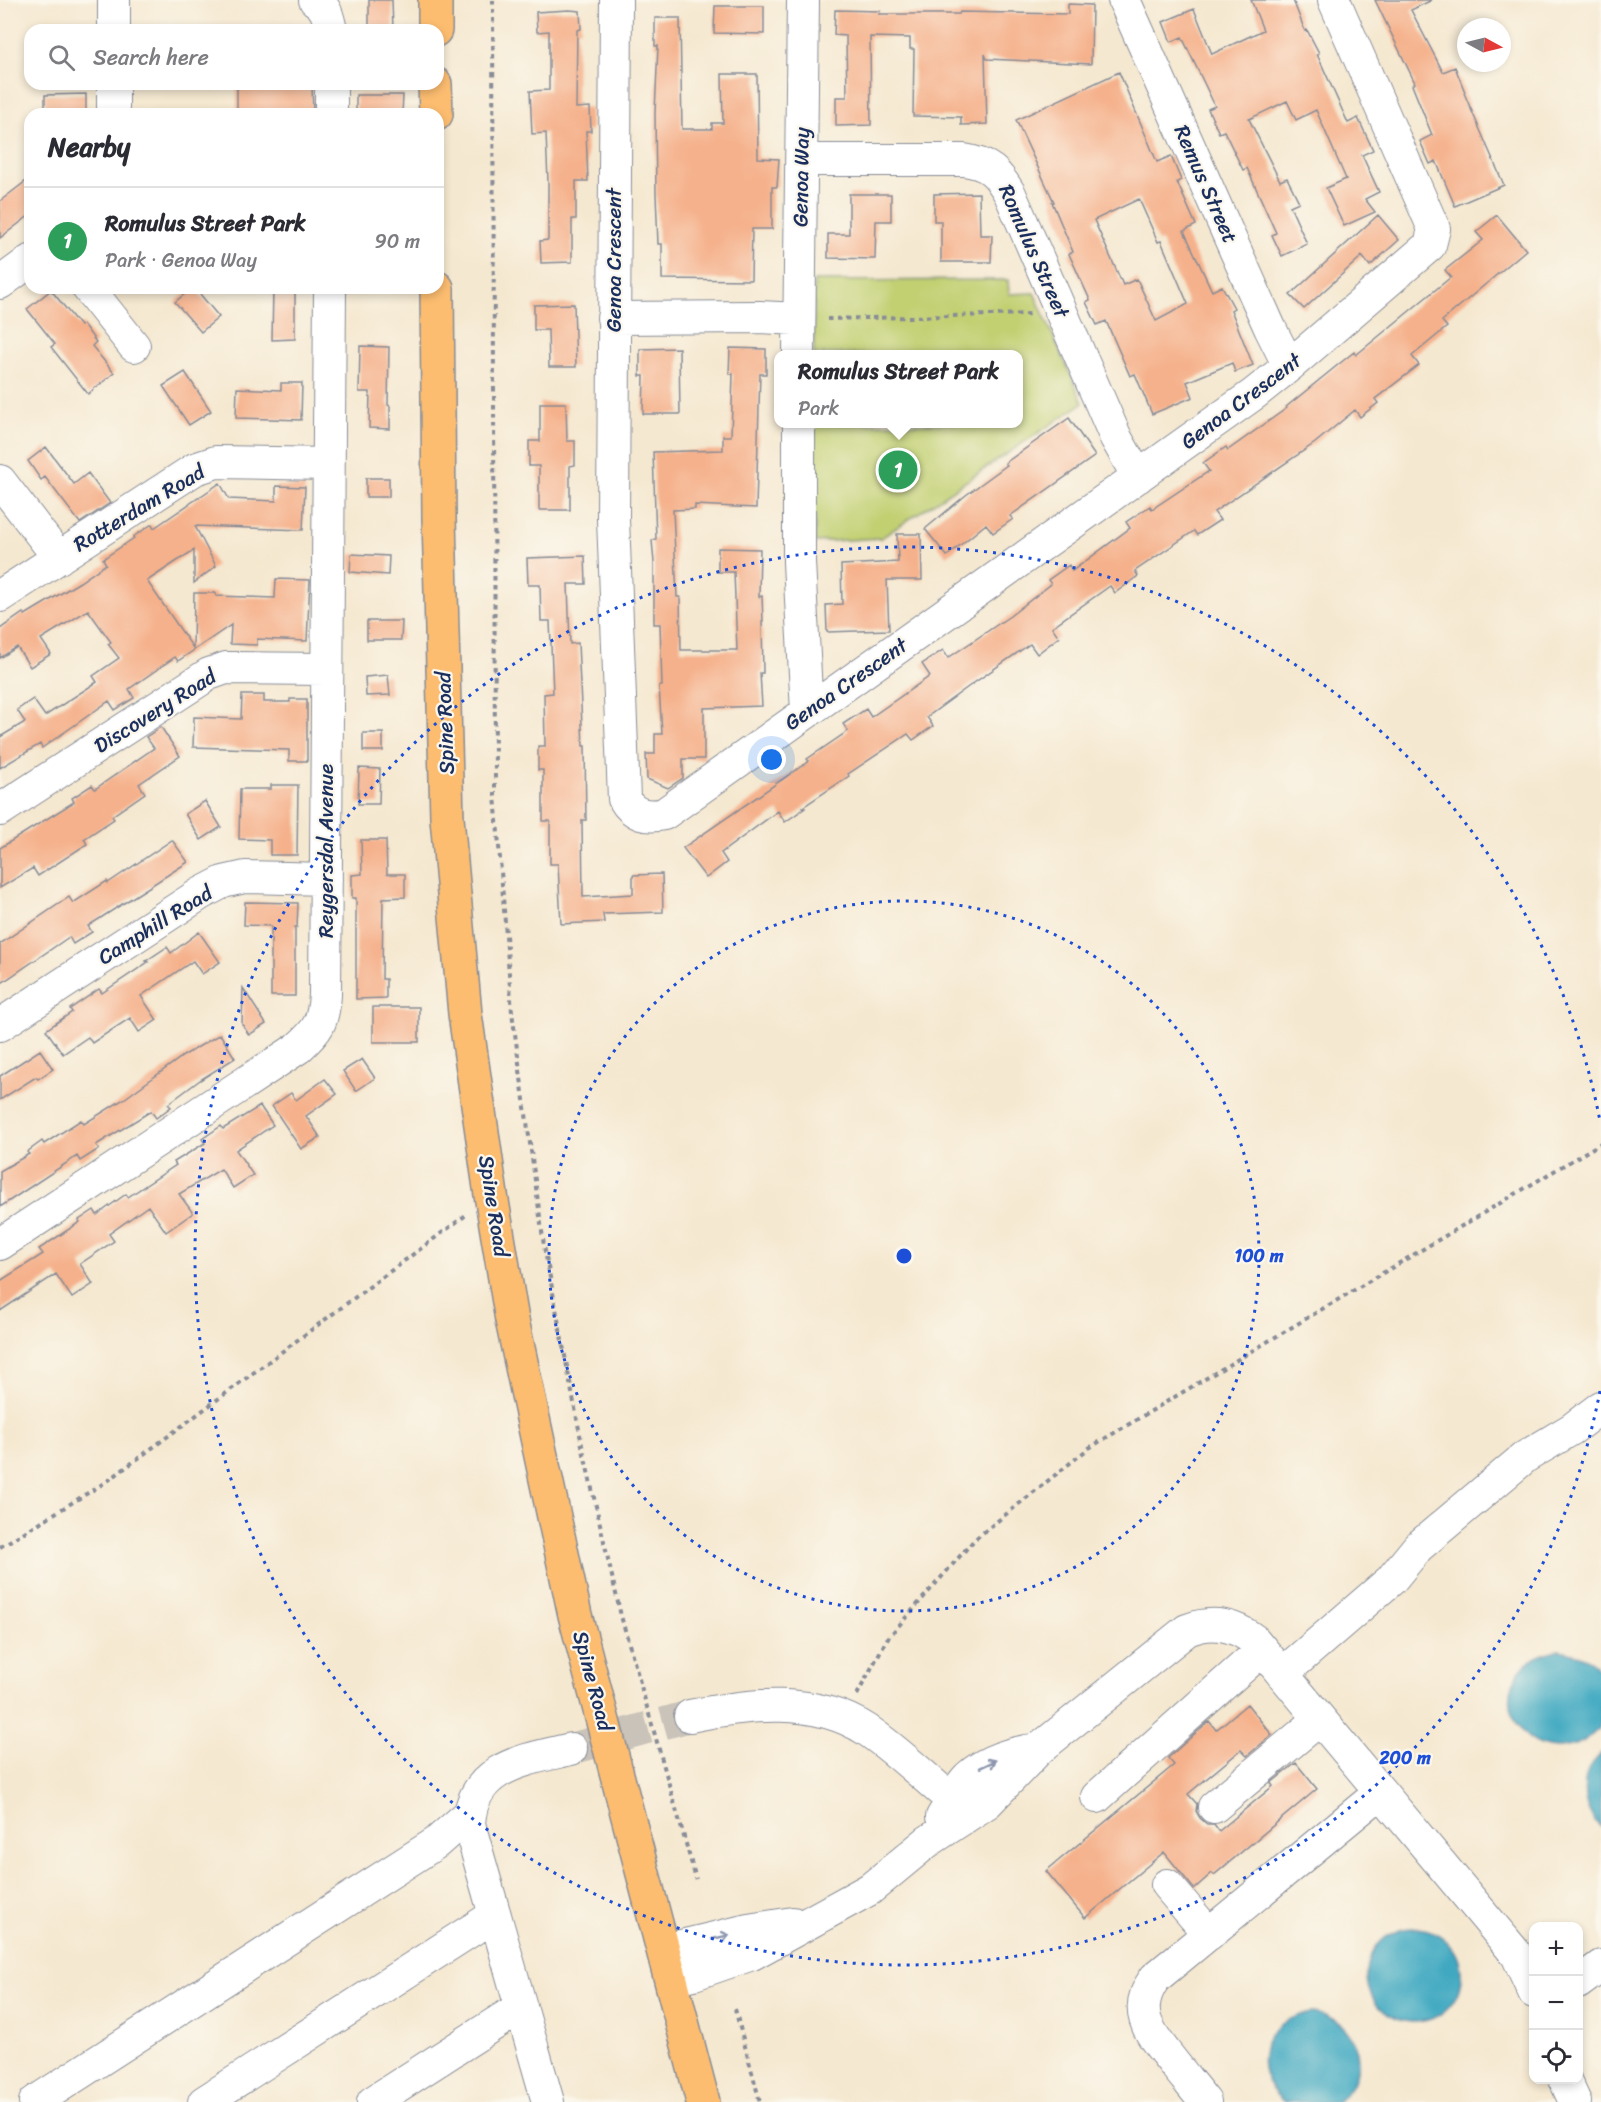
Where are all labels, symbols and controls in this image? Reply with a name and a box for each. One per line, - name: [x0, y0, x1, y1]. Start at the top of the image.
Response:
- north arrow: [1457, 18, 1511, 72]
- search box: [24, 24, 444, 90]
- text: Search here: [93, 38, 209, 77]
- icon: search: [45, 41, 78, 74]
- street label: Remus Street: [1163, 119, 1249, 249]
- text: Nearby: [48, 124, 130, 170]
- street label: Genoa Way: [781, 127, 821, 227]
- street label: Romulus Street: [988, 178, 1081, 326]
- street label: Genoa Crescent: [595, 186, 633, 332]
- text: Romulus Street Park: [105, 204, 306, 243]
- text: 1: [63, 224, 72, 259]
- text: 90 m: [375, 224, 420, 259]
- text: Park · Genoa Way: [105, 243, 257, 278]
- street label: Genoa Crescent: [1172, 342, 1311, 460]
- popup: [774, 350, 1023, 428]
- text: Romulus Street Park: [798, 352, 999, 391]
- text: Park: [798, 391, 839, 426]
- pin: 1: [878, 448, 918, 492]
- street label: Rotterdam Road: [66, 453, 214, 562]
- street label: Genoa Crescent: [776, 626, 917, 741]
- street label: Discovery Road: [86, 657, 226, 764]
- street label: Spine Road: [424, 669, 466, 775]
- your location: [757, 745, 786, 774]
- street label: Reygersdal Avenue: [307, 764, 345, 938]
- street label: Camphill Road: [90, 873, 222, 976]
- street label: Spine Road: [467, 1152, 521, 1261]
- text: 100 m: [1235, 1240, 1284, 1272]
- centre of rings: [894, 1246, 914, 1266]
- street label: Spine Road: [561, 1627, 625, 1737]
- text: 200 m: [1378, 1742, 1431, 1774]
- one-way arrow: [979, 1758, 997, 1770]
- map controls: [1529, 1922, 1583, 2084]
- button: +: [1529, 1922, 1583, 1976]
- one-way arrow: [711, 1930, 730, 1942]
- button: −: [1529, 1976, 1583, 2030]
- button: locate: [1529, 2030, 1583, 2084]

